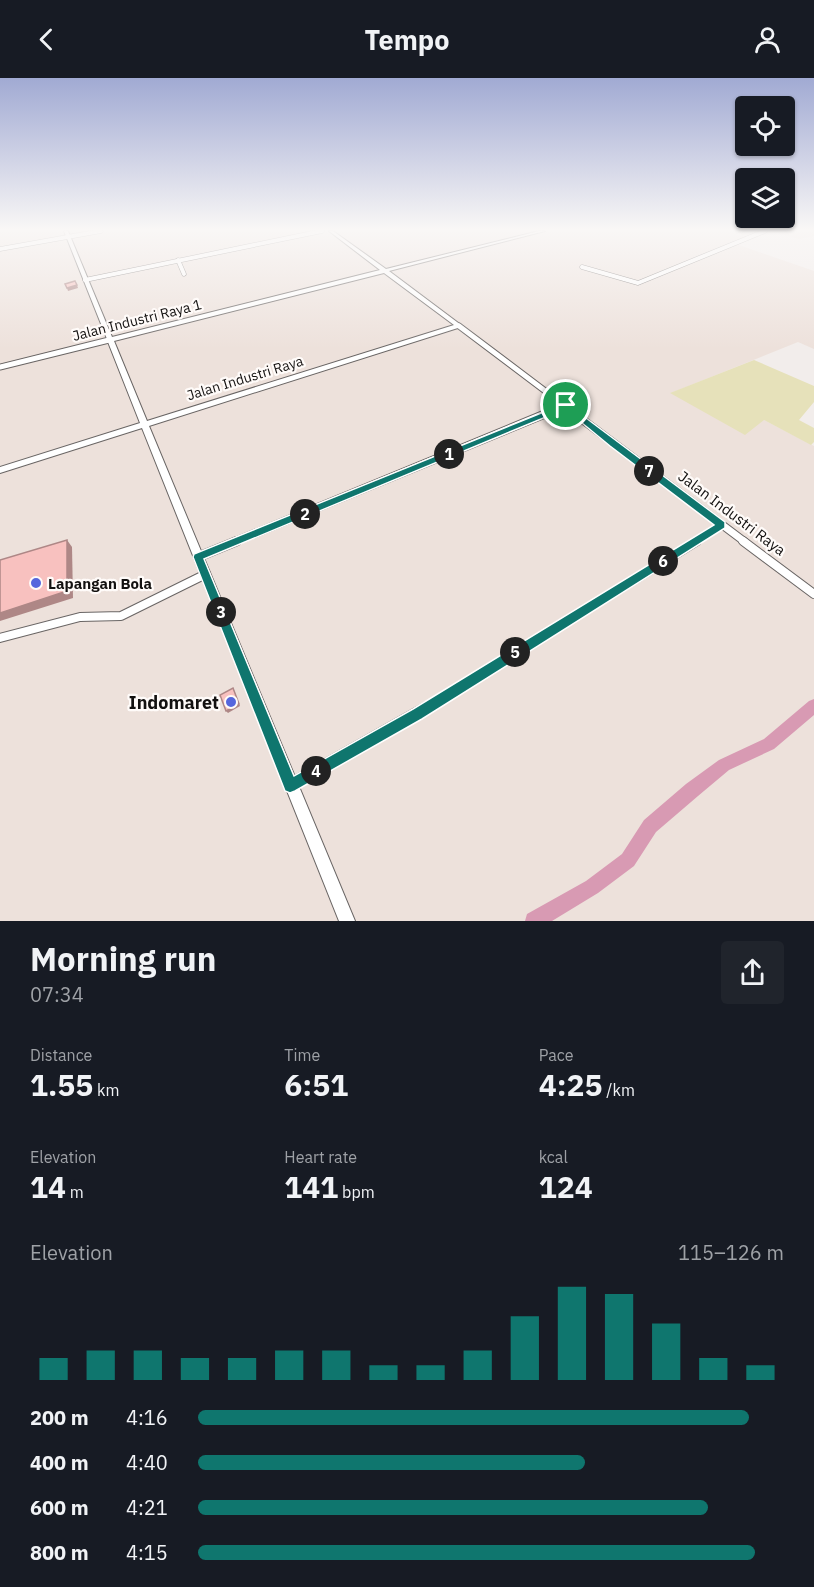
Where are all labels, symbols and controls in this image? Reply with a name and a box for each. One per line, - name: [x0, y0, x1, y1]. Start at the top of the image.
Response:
- text: Tempo: [365, 22, 449, 57]
- icon: back: [30, 23, 63, 56]
- icon: person: [751, 23, 784, 56]
- map controls: [735, 96, 795, 228]
- button: locate: [735, 96, 795, 156]
- button: layers: [735, 168, 795, 228]
- street label: Jalan Industri Raya 1: [71, 295, 203, 345]
- street label: Jalan Industri Raya: [185, 352, 306, 404]
- pin: [540, 379, 591, 430]
- icon: arrive: [549, 388, 582, 421]
- pin: 1: [434, 439, 464, 469]
- text: 1: [444, 444, 454, 464]
- pin: 7: [634, 456, 664, 486]
- text: 7: [644, 461, 654, 481]
- street label: Jalan Industri Raya: [675, 466, 789, 560]
- pin: 2: [290, 499, 320, 529]
- text: 2: [300, 504, 310, 524]
- pin: 6: [648, 546, 678, 576]
- text: 6: [658, 551, 668, 571]
- place label: Lapangan Bola: [48, 574, 152, 593]
- marker: Lapangan Bola: [29, 576, 43, 590]
- pin: 3: [206, 597, 236, 627]
- text: 3: [216, 602, 226, 622]
- pin: 5: [500, 637, 530, 667]
- text: 5: [510, 642, 520, 662]
- place label: Indomaret: [129, 691, 219, 714]
- marker: Indomaret: [224, 695, 238, 709]
- pin: 4: [301, 756, 331, 786]
- text: 4: [311, 761, 321, 781]
- text: Morning run: [30, 937, 216, 980]
- button: share: [721, 941, 784, 1004]
- text: 07:34: [30, 981, 84, 1008]
- text: Distance: [30, 1045, 92, 1065]
- text: Time: [284, 1045, 320, 1065]
- text: Pace: [539, 1045, 573, 1065]
- text: 1.55: [30, 1065, 93, 1104]
- text: 6:51: [284, 1065, 348, 1104]
- text: 4:25: [539, 1065, 603, 1104]
- text: km: [93, 1080, 120, 1100]
- text: /km: [603, 1080, 635, 1100]
- text: Elevation: [30, 1147, 96, 1167]
- text: Heart rate: [284, 1147, 357, 1167]
- text: kcal: [539, 1147, 568, 1167]
- text: 14: [30, 1167, 66, 1206]
- text: 141: [284, 1167, 338, 1206]
- text: 124: [539, 1167, 593, 1206]
- text: m: [66, 1182, 84, 1202]
- text: bpm: [338, 1182, 375, 1202]
- text: Elevation: [30, 1239, 113, 1266]
- text: 115–126 m: [678, 1239, 784, 1266]
- text: 200 m: [30, 1404, 89, 1431]
- text: 4:16: [126, 1404, 168, 1431]
- text: 400 m: [30, 1449, 89, 1476]
- text: 4:40: [126, 1449, 168, 1476]
- text: 600 m: [30, 1494, 89, 1521]
- text: 4:21: [126, 1494, 168, 1521]
- text: 800 m: [30, 1539, 89, 1566]
- text: 4:15: [126, 1539, 168, 1566]

